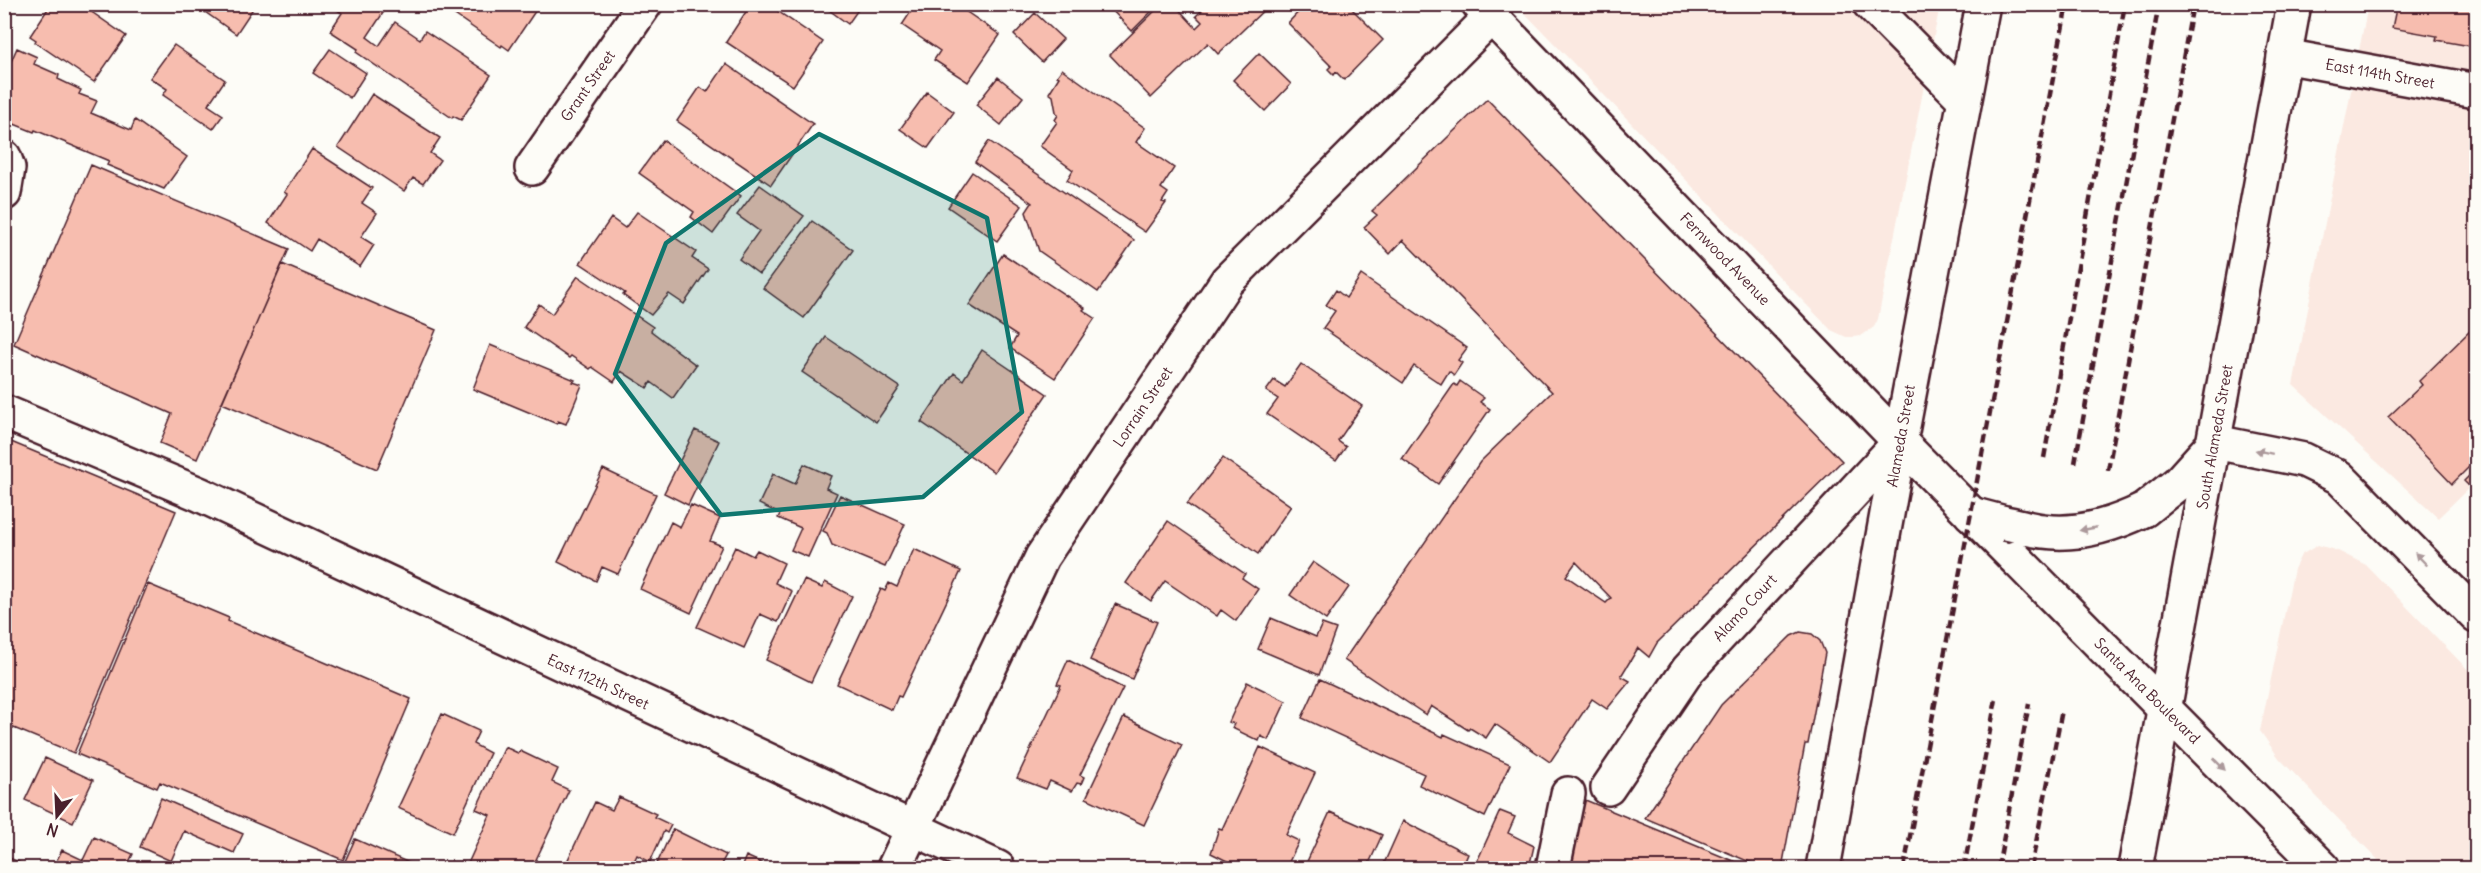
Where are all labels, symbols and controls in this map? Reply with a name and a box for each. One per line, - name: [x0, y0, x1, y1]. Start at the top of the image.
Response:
- street label: Grant Street: [556, 46, 619, 125]
- street label: East 114th Street: [2324, 55, 2436, 92]
- street label: Fernwood Avenue: [1676, 208, 1774, 309]
- street label: Lorrain Street: [1109, 363, 1176, 450]
- street label: South Alameda Street: [2192, 363, 2237, 511]
- street label: Alameda Street: [1882, 383, 1919, 489]
- one-way arrow: [2255, 447, 2274, 457]
- one-way arrow: [2079, 525, 2098, 534]
- one-way arrow: [2414, 551, 2428, 566]
- street label: Alamo Court: [1709, 570, 1780, 645]
- street label: Santa Ana Boulevard: [2090, 634, 2204, 748]
- street label: East 112th Street: [544, 650, 652, 713]
- one-way arrow: [2212, 757, 2226, 771]
- north arrow: [27, 786, 87, 846]
- text: N: [44, 819, 61, 841]

